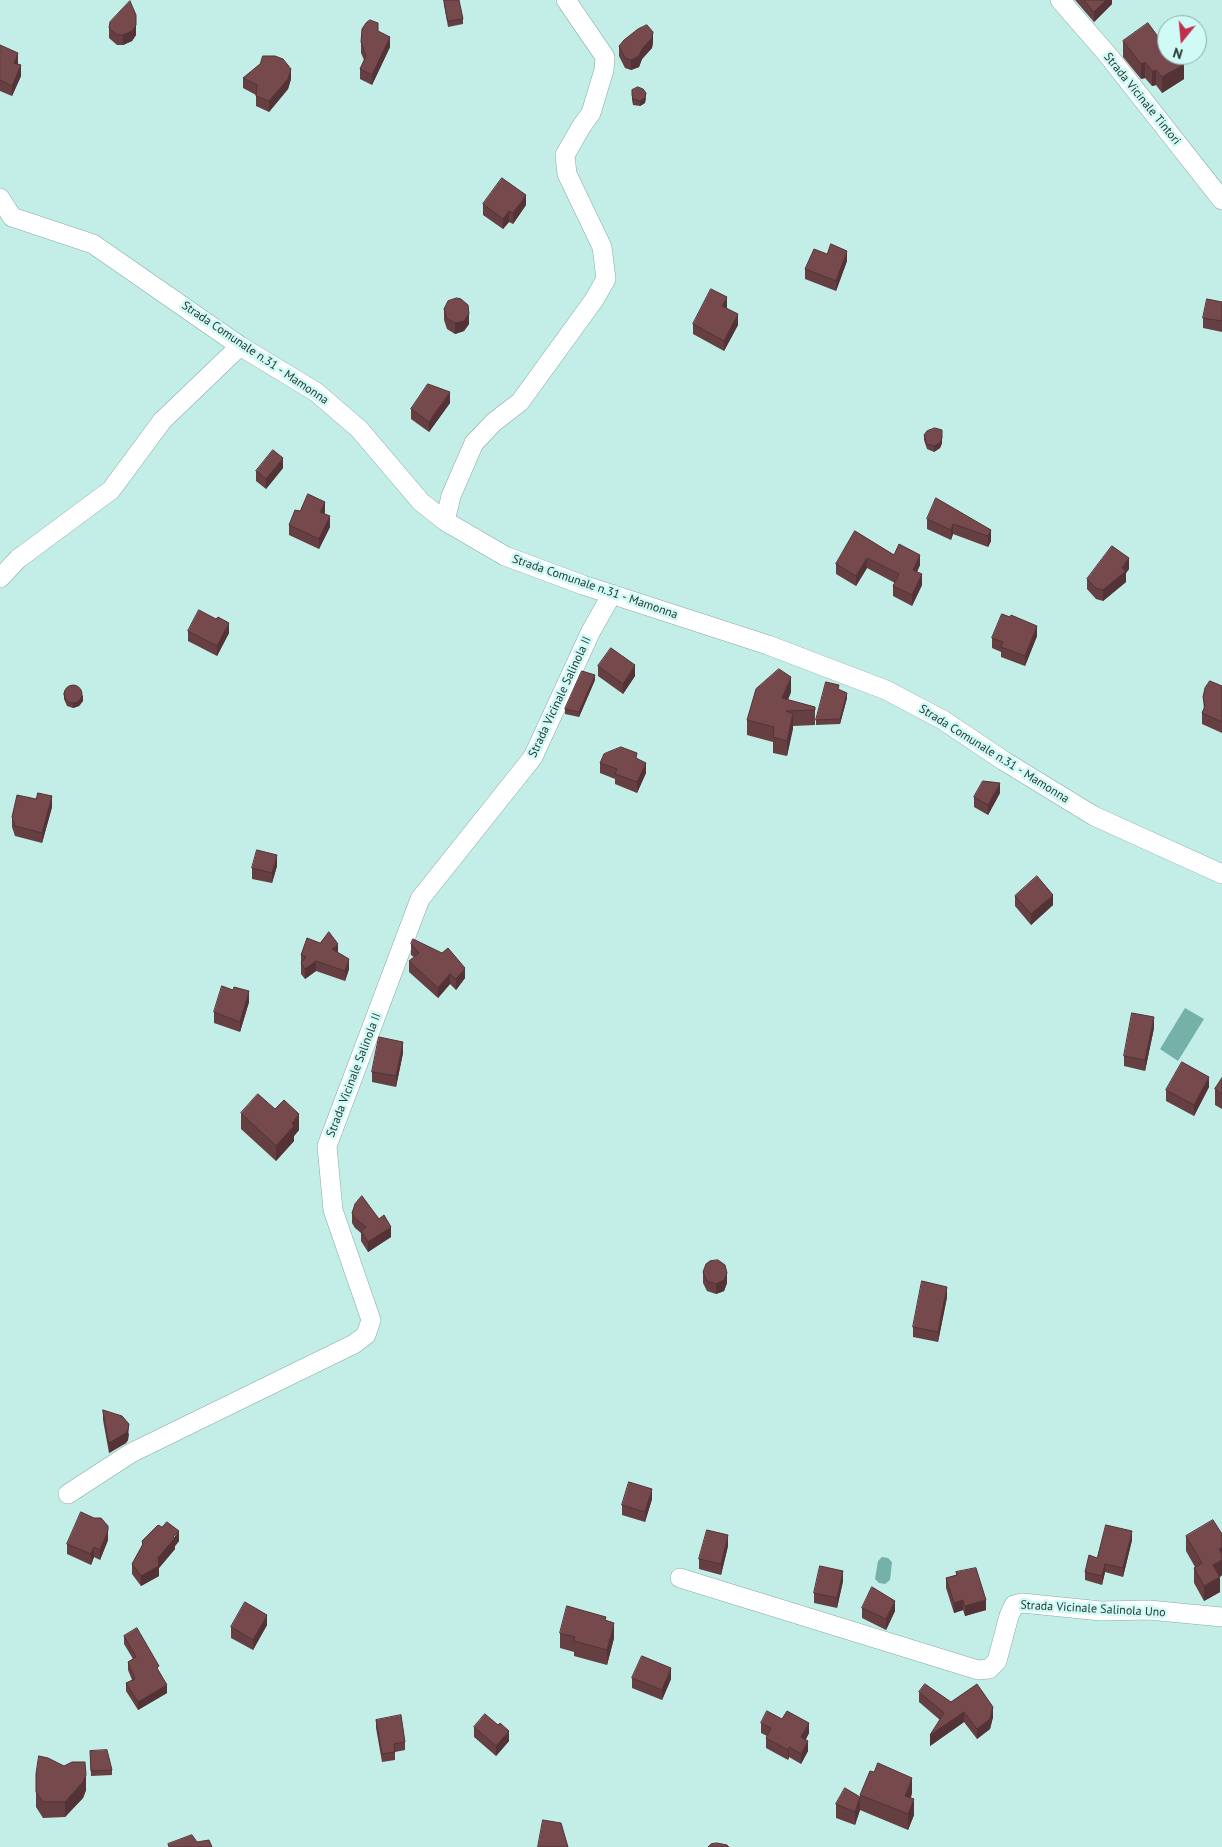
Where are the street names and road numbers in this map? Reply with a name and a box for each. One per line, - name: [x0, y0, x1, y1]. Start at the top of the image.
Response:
- street label: Strada Vicinale Tintori: [1100, 50, 1184, 148]
- street label: Strada Comunale n.31 - Mamonna: [179, 298, 331, 408]
- street label: Strada Comunale n.31 - Mamonna: [510, 552, 680, 622]
- street label: Strada Vicinale Salinola II: [526, 634, 594, 760]
- street label: Strada Comunale n.31 - Mamonna: [916, 702, 1072, 806]
- street label: Strada Vicinale Salinola II: [324, 1011, 384, 1139]
- street label: Strada Vicinale Salinola Uno: [1020, 1598, 1166, 1620]

